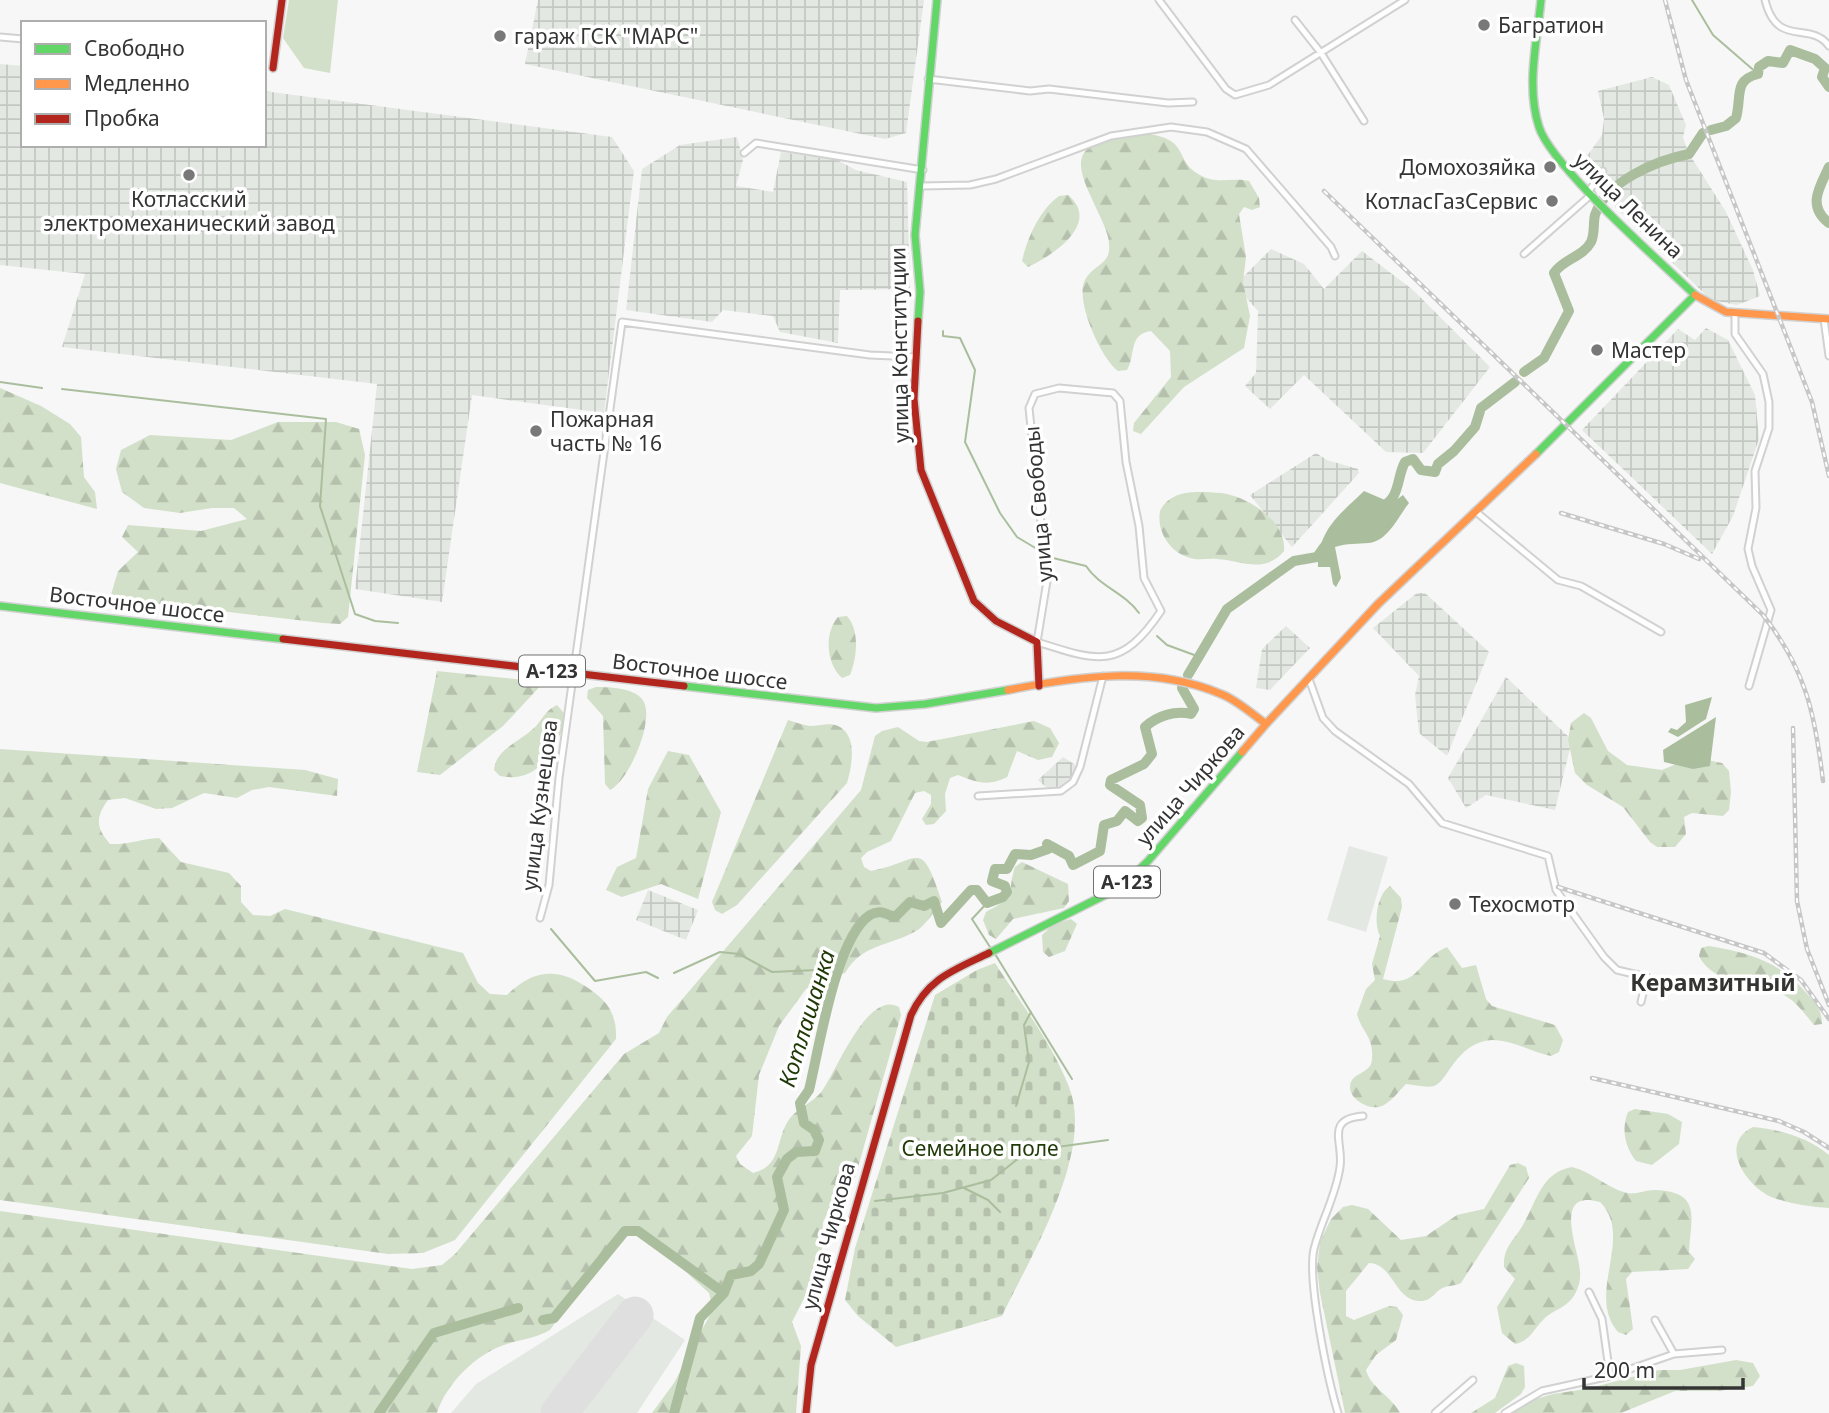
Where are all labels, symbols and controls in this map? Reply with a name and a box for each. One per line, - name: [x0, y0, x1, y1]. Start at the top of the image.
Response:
- place label: Багратион: [1498, 11, 1604, 39]
- marker: Багратион: [1476, 17, 1492, 33]
- legend: [21, 21, 266, 147]
- place label: гараж ГСК "МАРС": [514, 22, 698, 50]
- marker: гараж ГСК "МАРС": [492, 28, 508, 44]
- text: Свободно: [84, 34, 185, 62]
- text: Медленно: [84, 69, 190, 97]
- text: Пробка: [84, 104, 160, 132]
- street label: улица Ленина: [1568, 146, 1690, 264]
- place label: Домохозяйка: [1399, 153, 1536, 181]
- marker: Домохозяйка: [1542, 159, 1558, 175]
- marker: Котласский электромеханический завод: [181, 167, 197, 183]
- place label: Котласский электромеханический завод: [43, 185, 335, 237]
- place label: КотласГазСервис: [1365, 187, 1538, 215]
- marker: КотласГазСервис: [1544, 193, 1560, 209]
- street label: улица Конституции: [883, 247, 915, 443]
- place label: Мастер: [1611, 336, 1686, 364]
- marker: Мастер: [1589, 342, 1605, 358]
- place label: Пожарная часть № 16: [550, 405, 662, 457]
- marker: Пожарная часть № 16: [528, 423, 544, 439]
- street label: улица Свободы: [1017, 425, 1059, 583]
- street label: Восточное шоссе: [48, 579, 226, 629]
- street label: Восточное шоссе: [611, 646, 789, 696]
- road number: А-123: [519, 656, 585, 686]
- street label: улица Кузнецова: [515, 718, 563, 892]
- street label: улица Чиркова: [1130, 719, 1250, 851]
- road number: А-123: [1094, 866, 1160, 898]
- place label: Техосмотр: [1469, 890, 1575, 918]
- marker: Техосмотр: [1447, 896, 1463, 912]
- water label: Котлашанка: [770, 946, 842, 1090]
- district label: Керамзитный: [1630, 966, 1796, 998]
- park label: Семейное поле: [901, 1134, 1059, 1162]
- street label: улица Чиркова: [795, 1159, 861, 1313]
- scale bar: [1584, 1346, 1743, 1390]
- text: 200 m: [1594, 1356, 1655, 1384]

